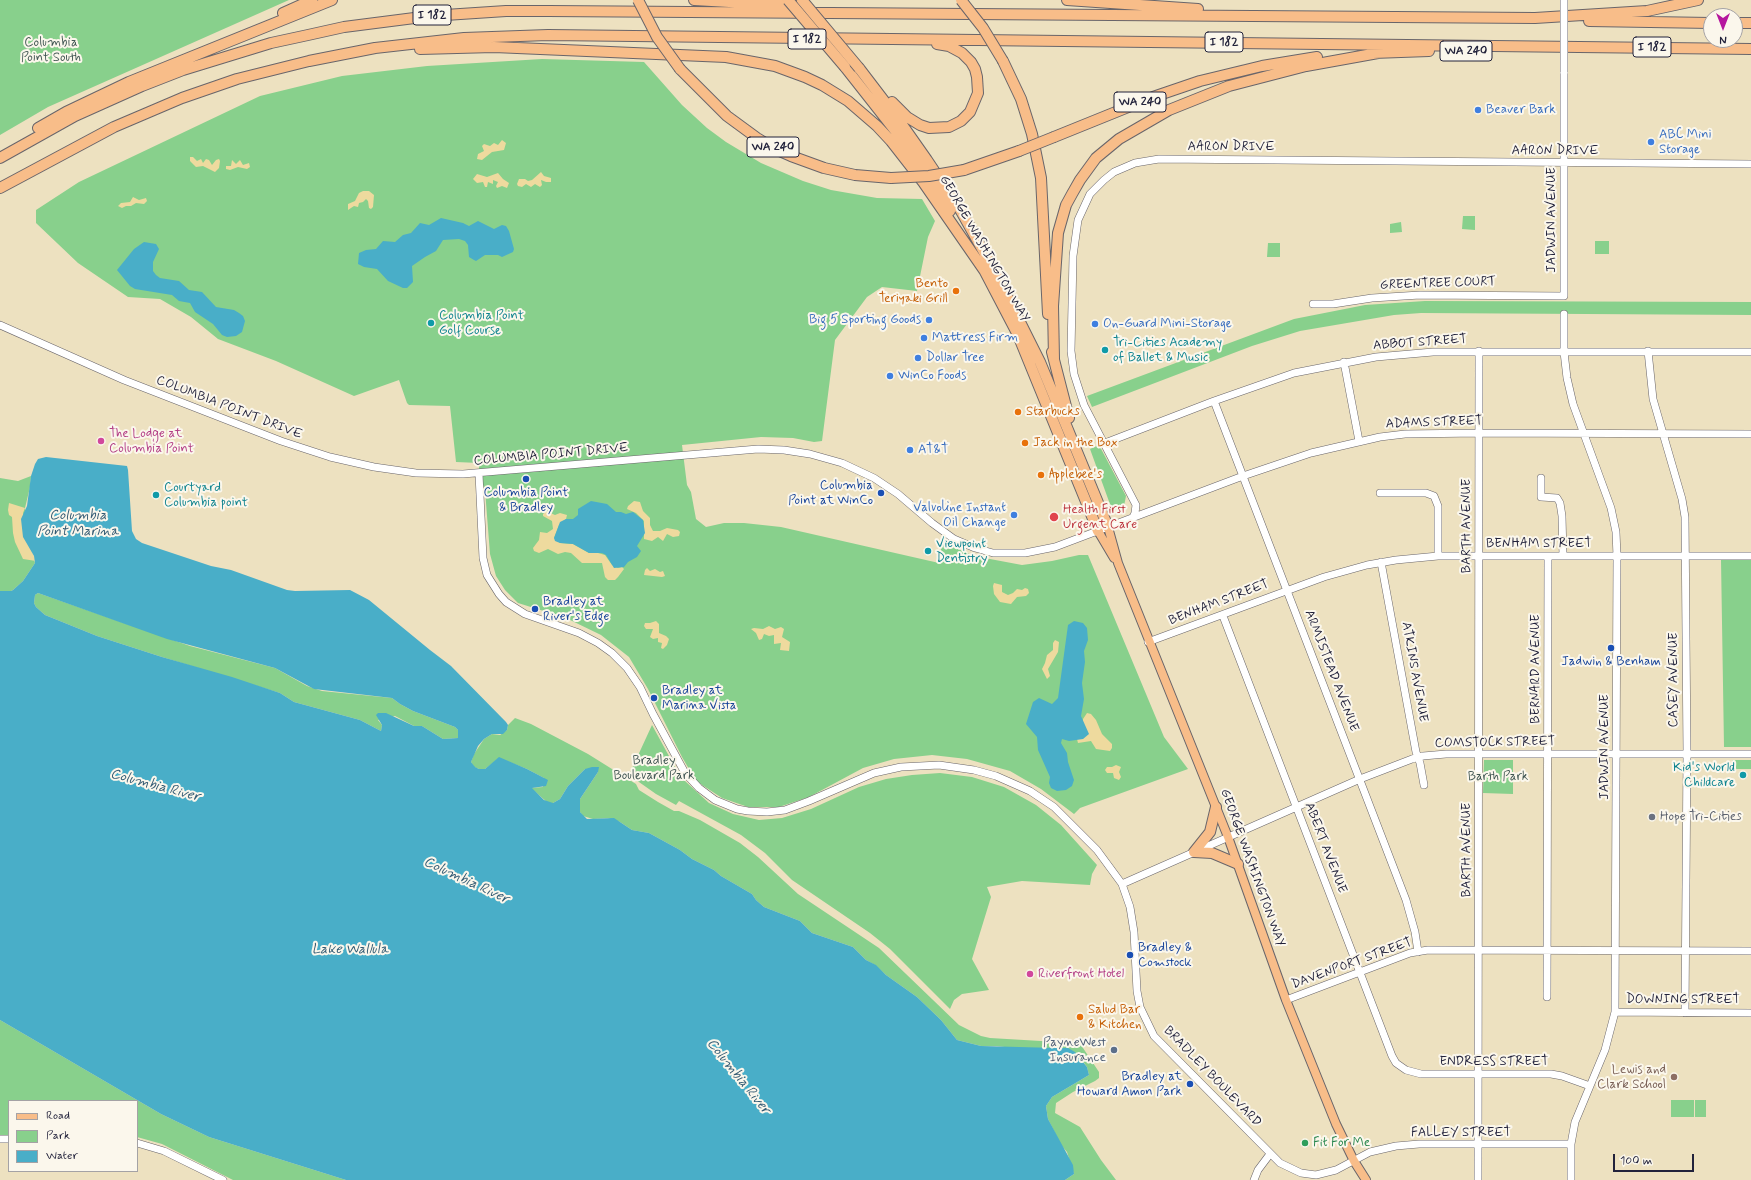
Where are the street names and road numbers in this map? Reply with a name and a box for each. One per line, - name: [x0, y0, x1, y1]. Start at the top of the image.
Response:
- road number: I 182: [413, 5, 451, 25]
- road number: I 182: [788, 29, 826, 49]
- road number: I 182: [1205, 32, 1243, 52]
- road number: I 182: [1633, 37, 1671, 57]
- road number: WA 240: [1440, 41, 1492, 61]
- road number: WA 240: [1114, 92, 1166, 112]
- road number: WA 240: [747, 137, 799, 157]
- street label: AARON DRIVE: [1188, 139, 1274, 155]
- street label: AARON DRIVE: [1512, 143, 1598, 159]
- street label: JADWIN AVENUE: [1544, 167, 1560, 273]
- street label: GEORGE WASHINGTON WAY: [936, 173, 1032, 325]
- street label: GREENTREE COURT: [1380, 274, 1496, 294]
- street label: ABBOT STREET: [1373, 332, 1467, 354]
- street label: COLUMBIA POINT DRIVE: [154, 373, 304, 443]
- street label: ADAMS STREET: [1385, 414, 1483, 432]
- street label: COLUMBIA POINT DRIVE: [473, 440, 629, 470]
- street label: BARTH AVENUE: [1459, 479, 1475, 573]
- street label: BENHAM STREET: [1486, 536, 1592, 552]
- street label: BENHAM STREET: [1167, 577, 1271, 629]
- street label: ARMISTEAD AVENUE: [1301, 608, 1361, 734]
- street label: BERNARD AVENUE: [1528, 614, 1544, 724]
- street label: ATKINS AVENUE: [1398, 621, 1430, 723]
- street label: CASEY AVENUE: [1666, 633, 1682, 727]
- street label: JADWIN AVENUE: [1597, 694, 1613, 800]
- street label: COMSTOCK STREET: [1435, 734, 1555, 752]
- street label: GEORGE WASHINGTON WAY: [1216, 787, 1288, 949]
- street label: ABERT AVENUE: [1301, 800, 1349, 896]
- street label: BARTH AVENUE: [1459, 803, 1475, 897]
- street label: DAVENPORT STREET: [1290, 935, 1414, 993]
- street label: DOWNING STREET: [1626, 992, 1740, 1008]
- street label: BRADLEY BOULEVARD: [1160, 1023, 1264, 1131]
- street label: ENDRESS STREET: [1439, 1054, 1549, 1070]
- street label: FALLEY STREET: [1411, 1125, 1511, 1141]

